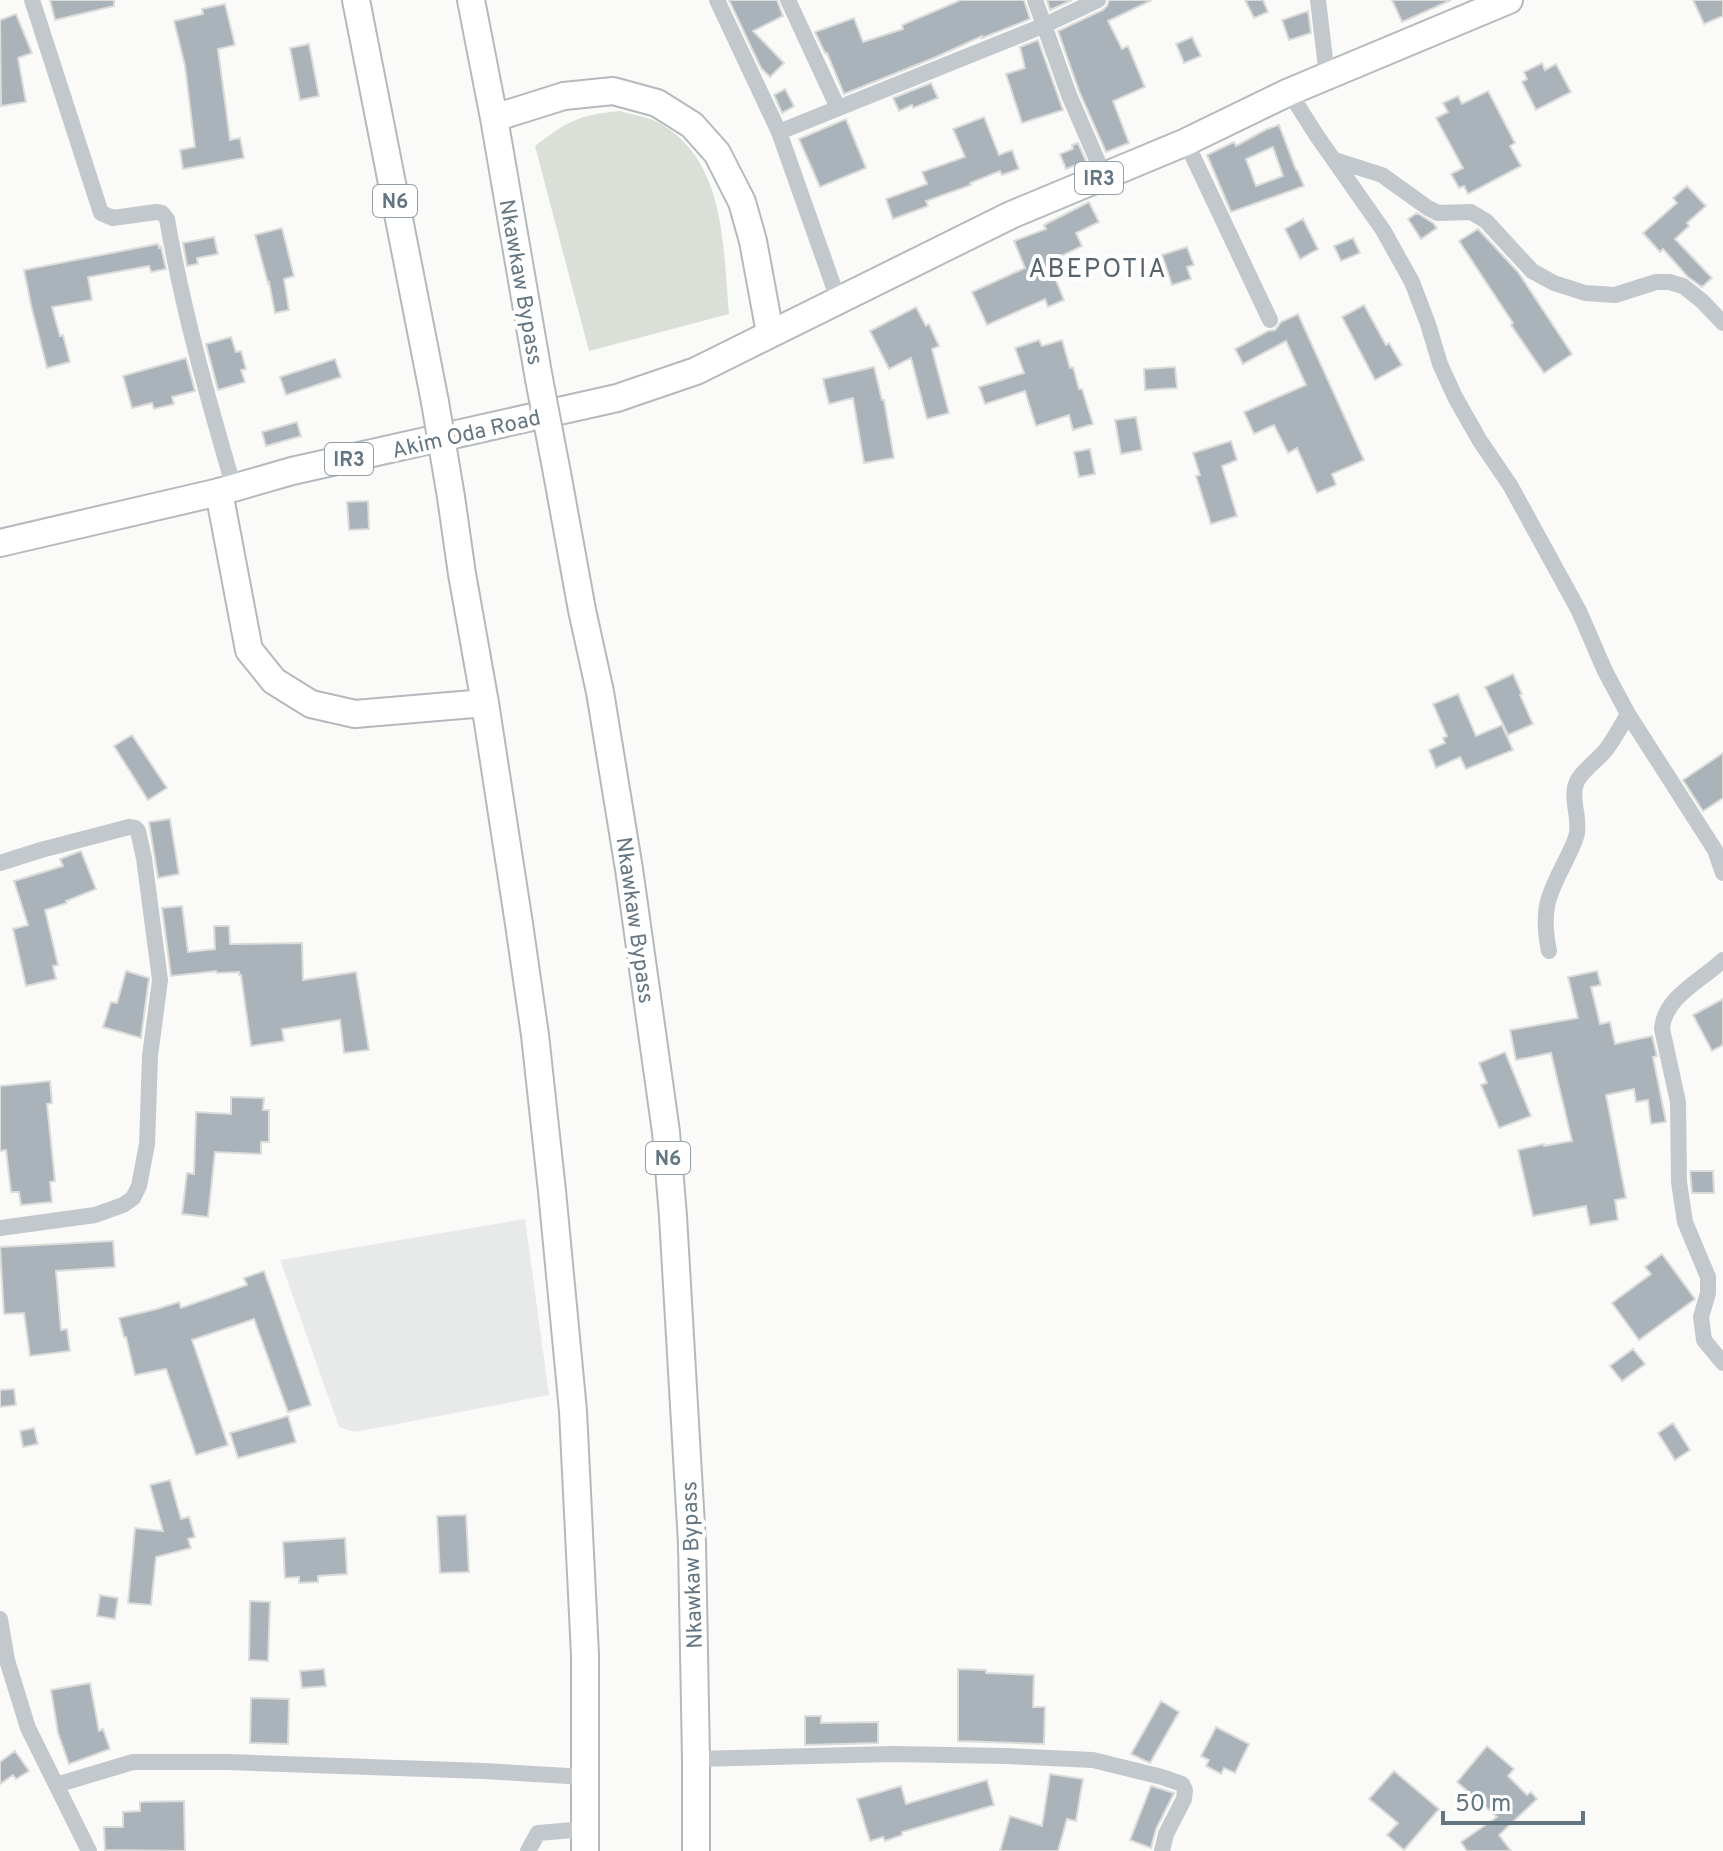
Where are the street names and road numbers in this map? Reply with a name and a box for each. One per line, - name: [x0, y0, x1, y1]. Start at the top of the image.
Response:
- road number: IR3: [1075, 162, 1123, 194]
- road number: N6: [373, 185, 417, 217]
- street label: Nkawkaw Bypass: [492, 197, 547, 367]
- street label: Akim Oda Road: [390, 405, 544, 466]
- road number: IR3: [325, 443, 373, 475]
- street label: Nkawkaw Bypass: [608, 835, 659, 1005]
- road number: N6: [646, 1142, 690, 1174]
- street label: Nkawkaw Bypass: [677, 1481, 710, 1649]

